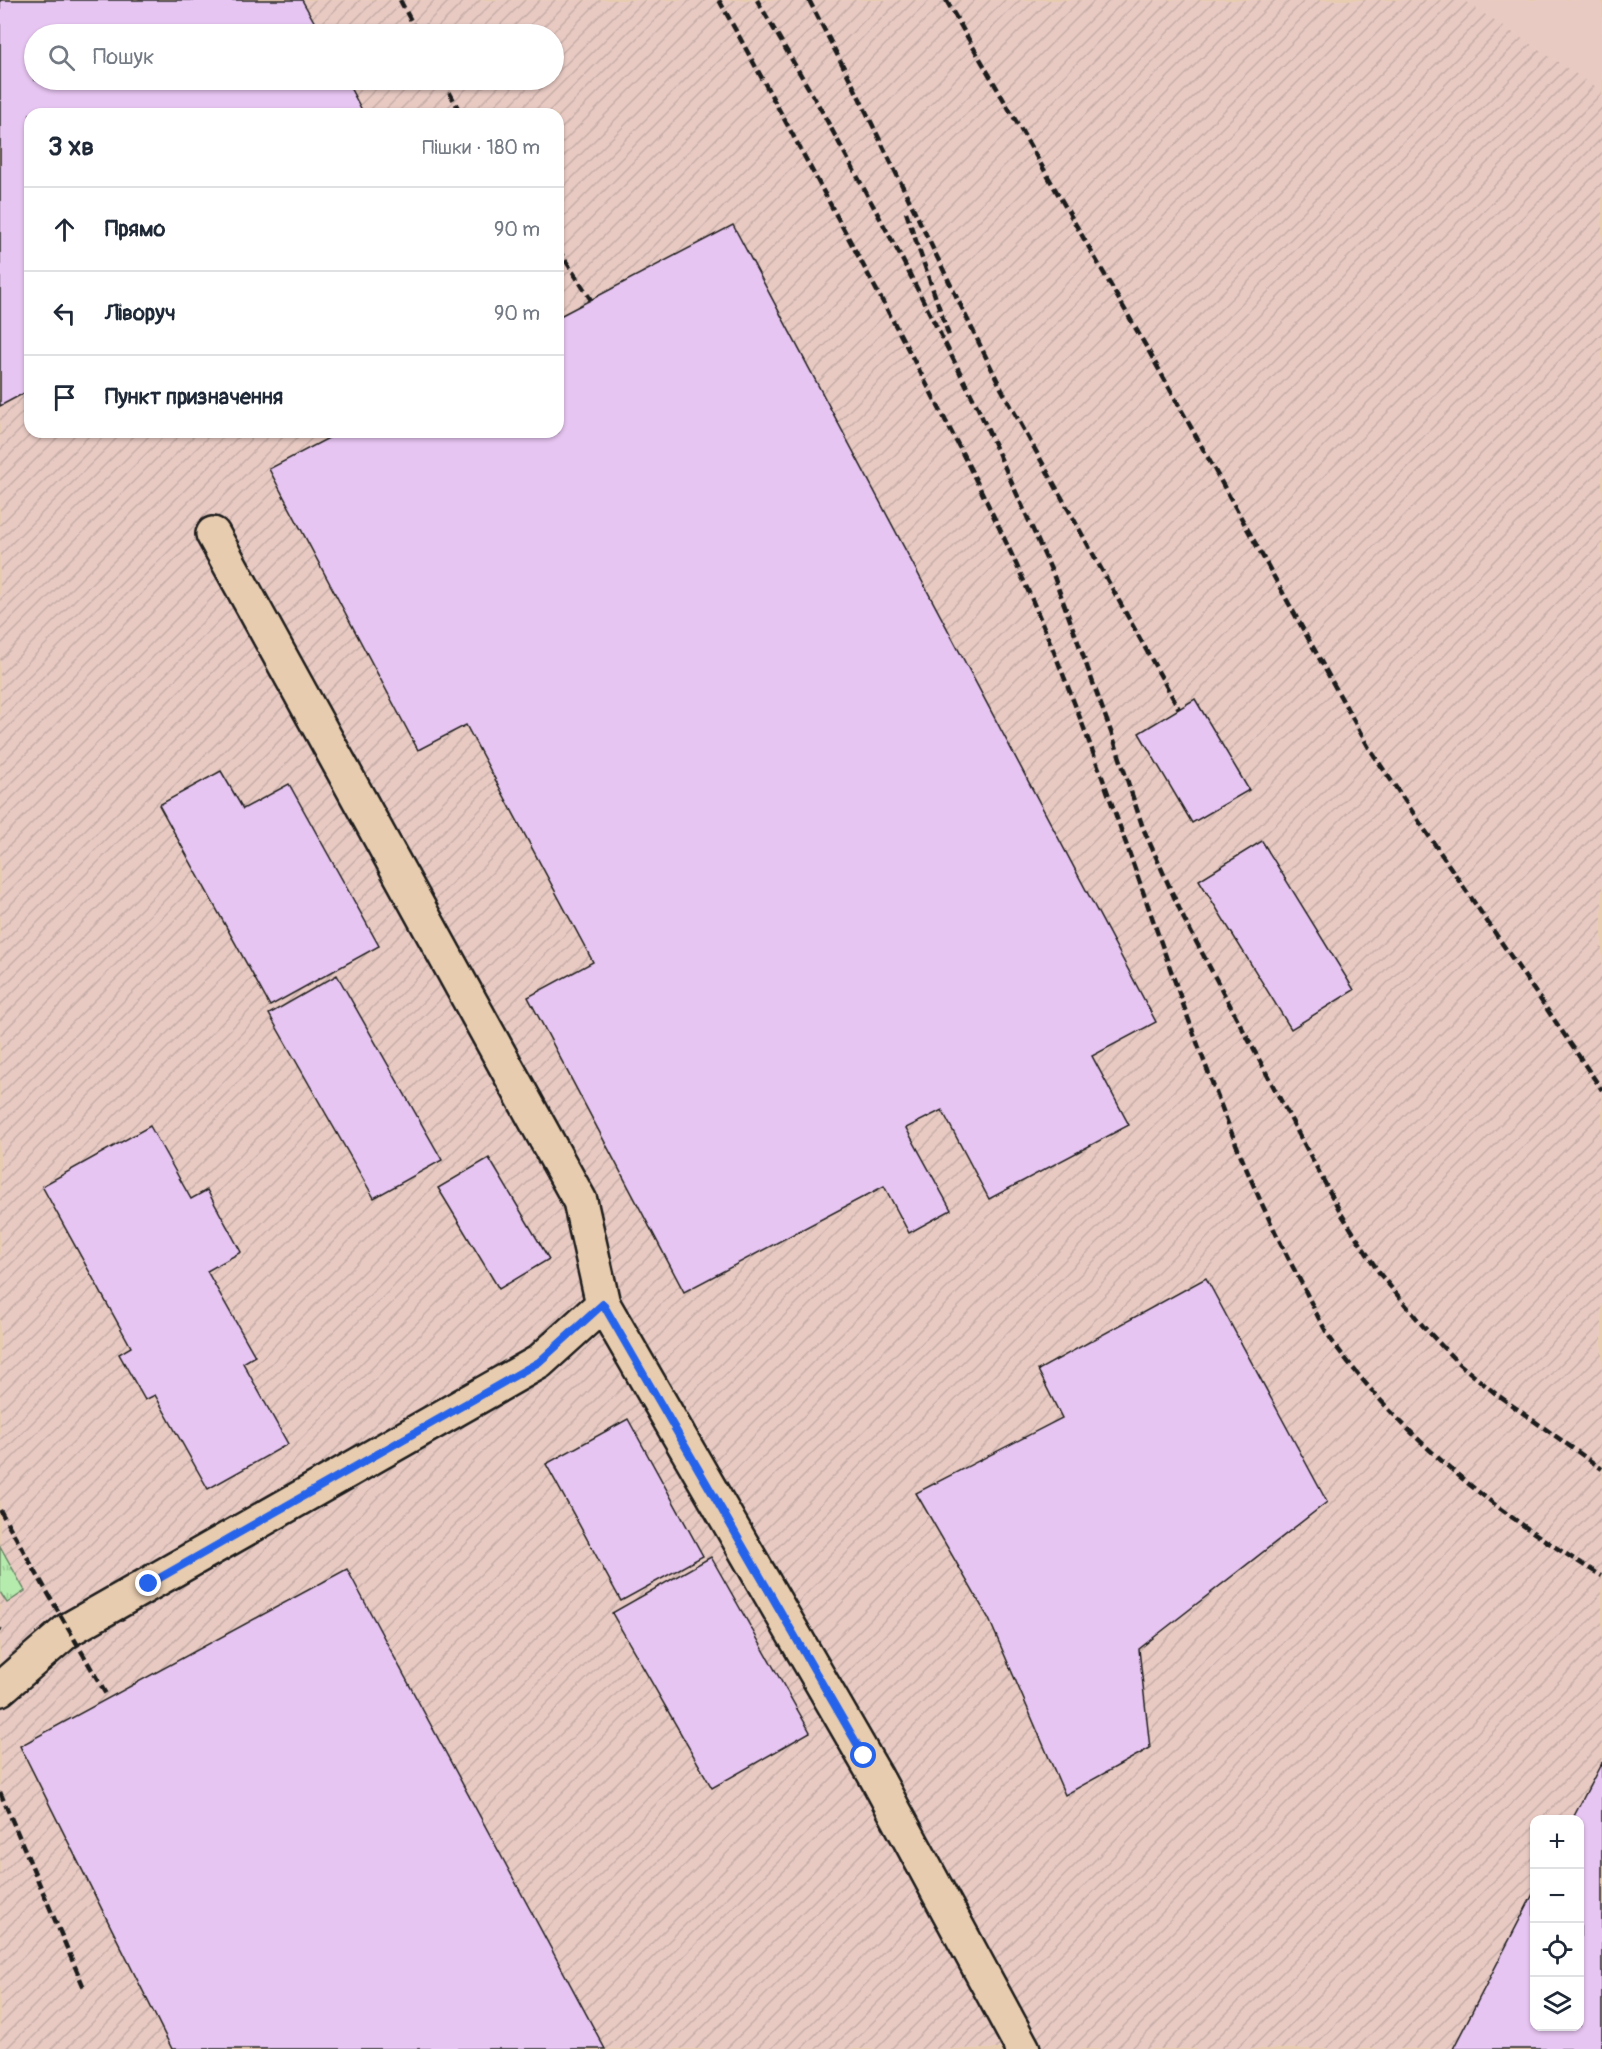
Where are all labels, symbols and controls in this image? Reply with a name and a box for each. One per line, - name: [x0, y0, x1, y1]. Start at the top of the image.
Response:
- search box: [24, 24, 564, 90]
- icon: search: [45, 41, 78, 74]
- text: Пошук: [93, 43, 154, 71]
- text: 3 хв: [48, 131, 94, 163]
- text: Пішки · 180 m: [422, 135, 540, 160]
- icon: ahead: [48, 213, 81, 246]
- text: Прямо: [105, 215, 165, 243]
- text: 90 m: [494, 217, 540, 242]
- icon: left: [48, 297, 81, 330]
- text: Ліворуч: [105, 299, 176, 327]
- text: 90 m: [494, 301, 540, 326]
- icon: arrive: [48, 381, 81, 414]
- text: Пункт призначення: [105, 383, 283, 411]
- route end: [135, 1570, 161, 1596]
- route start: [850, 1742, 876, 1768]
- map controls: [1530, 1815, 1584, 2031]
- button: +: [1530, 1815, 1584, 1869]
- button: −: [1530, 1869, 1584, 1923]
- button: locate: [1530, 1923, 1584, 1977]
- button: layers: [1530, 1977, 1584, 2031]

